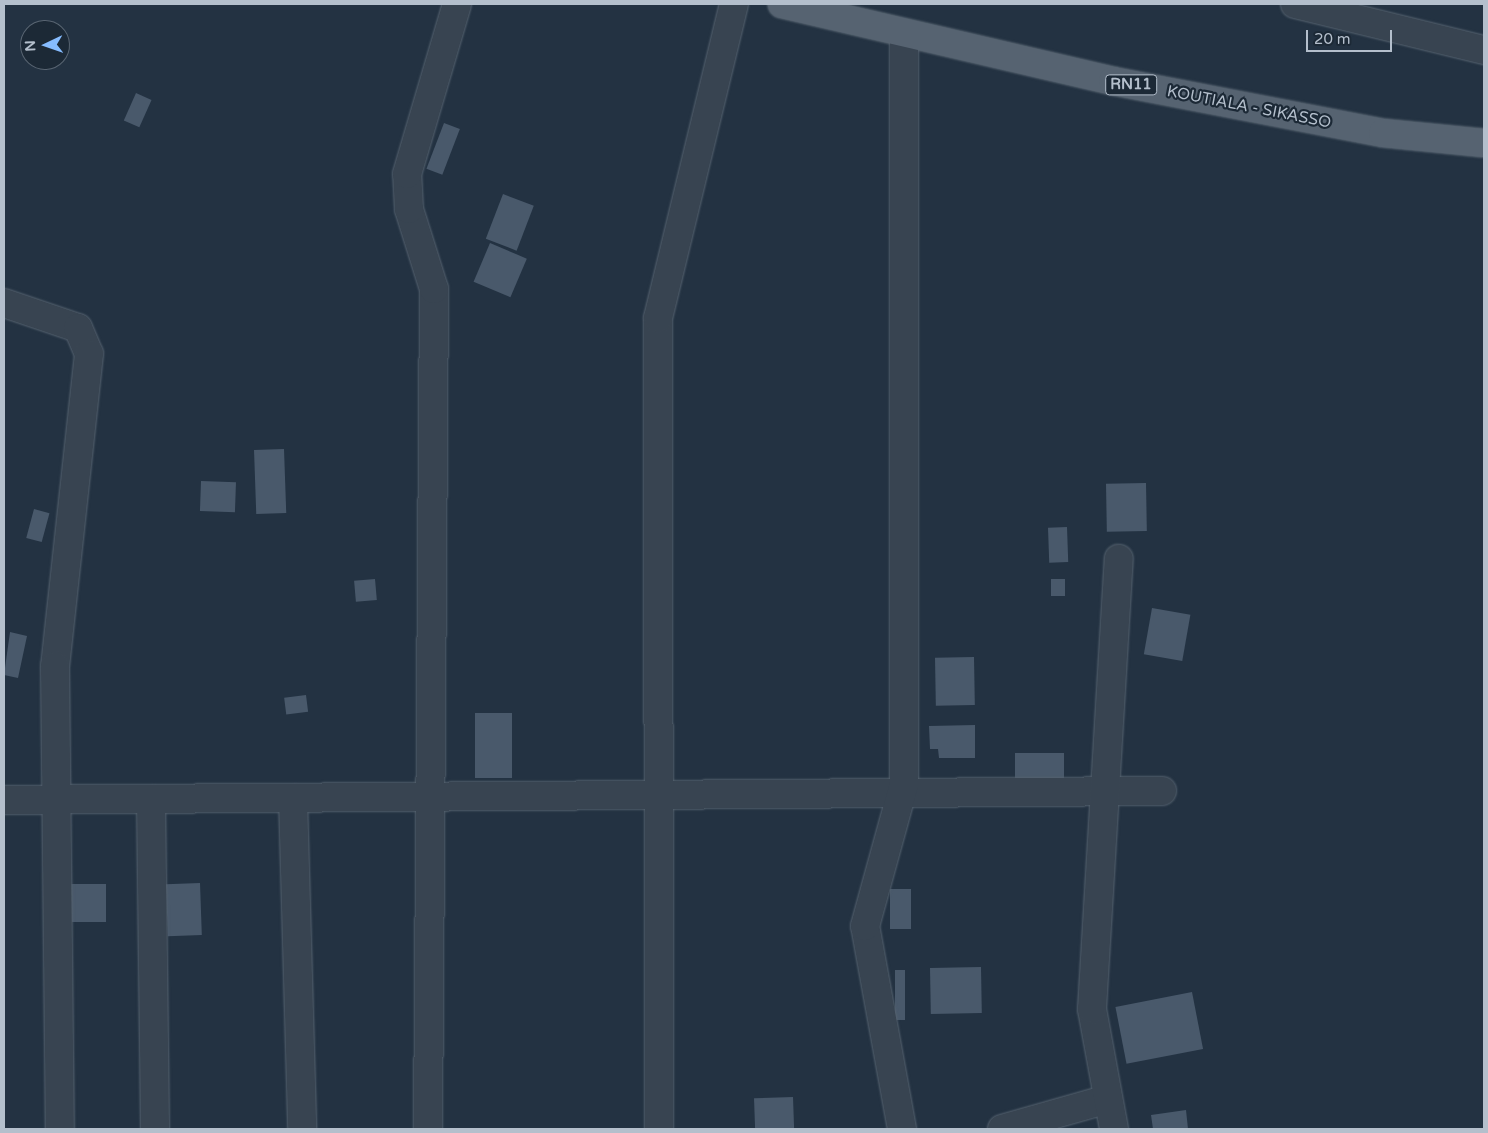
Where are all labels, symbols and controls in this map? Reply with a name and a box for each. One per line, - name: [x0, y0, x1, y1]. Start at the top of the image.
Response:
- north arrow: [20, 20, 70, 70]
- scale bar: [1308, 20, 1394, 52]
- text: 20 m: [1314, 30, 1351, 48]
- text: N: [22, 40, 39, 52]
- road number: RN11: [1105, 72, 1157, 98]
- street label: KOUTIALA - SIKASSO: [1165, 82, 1333, 132]

